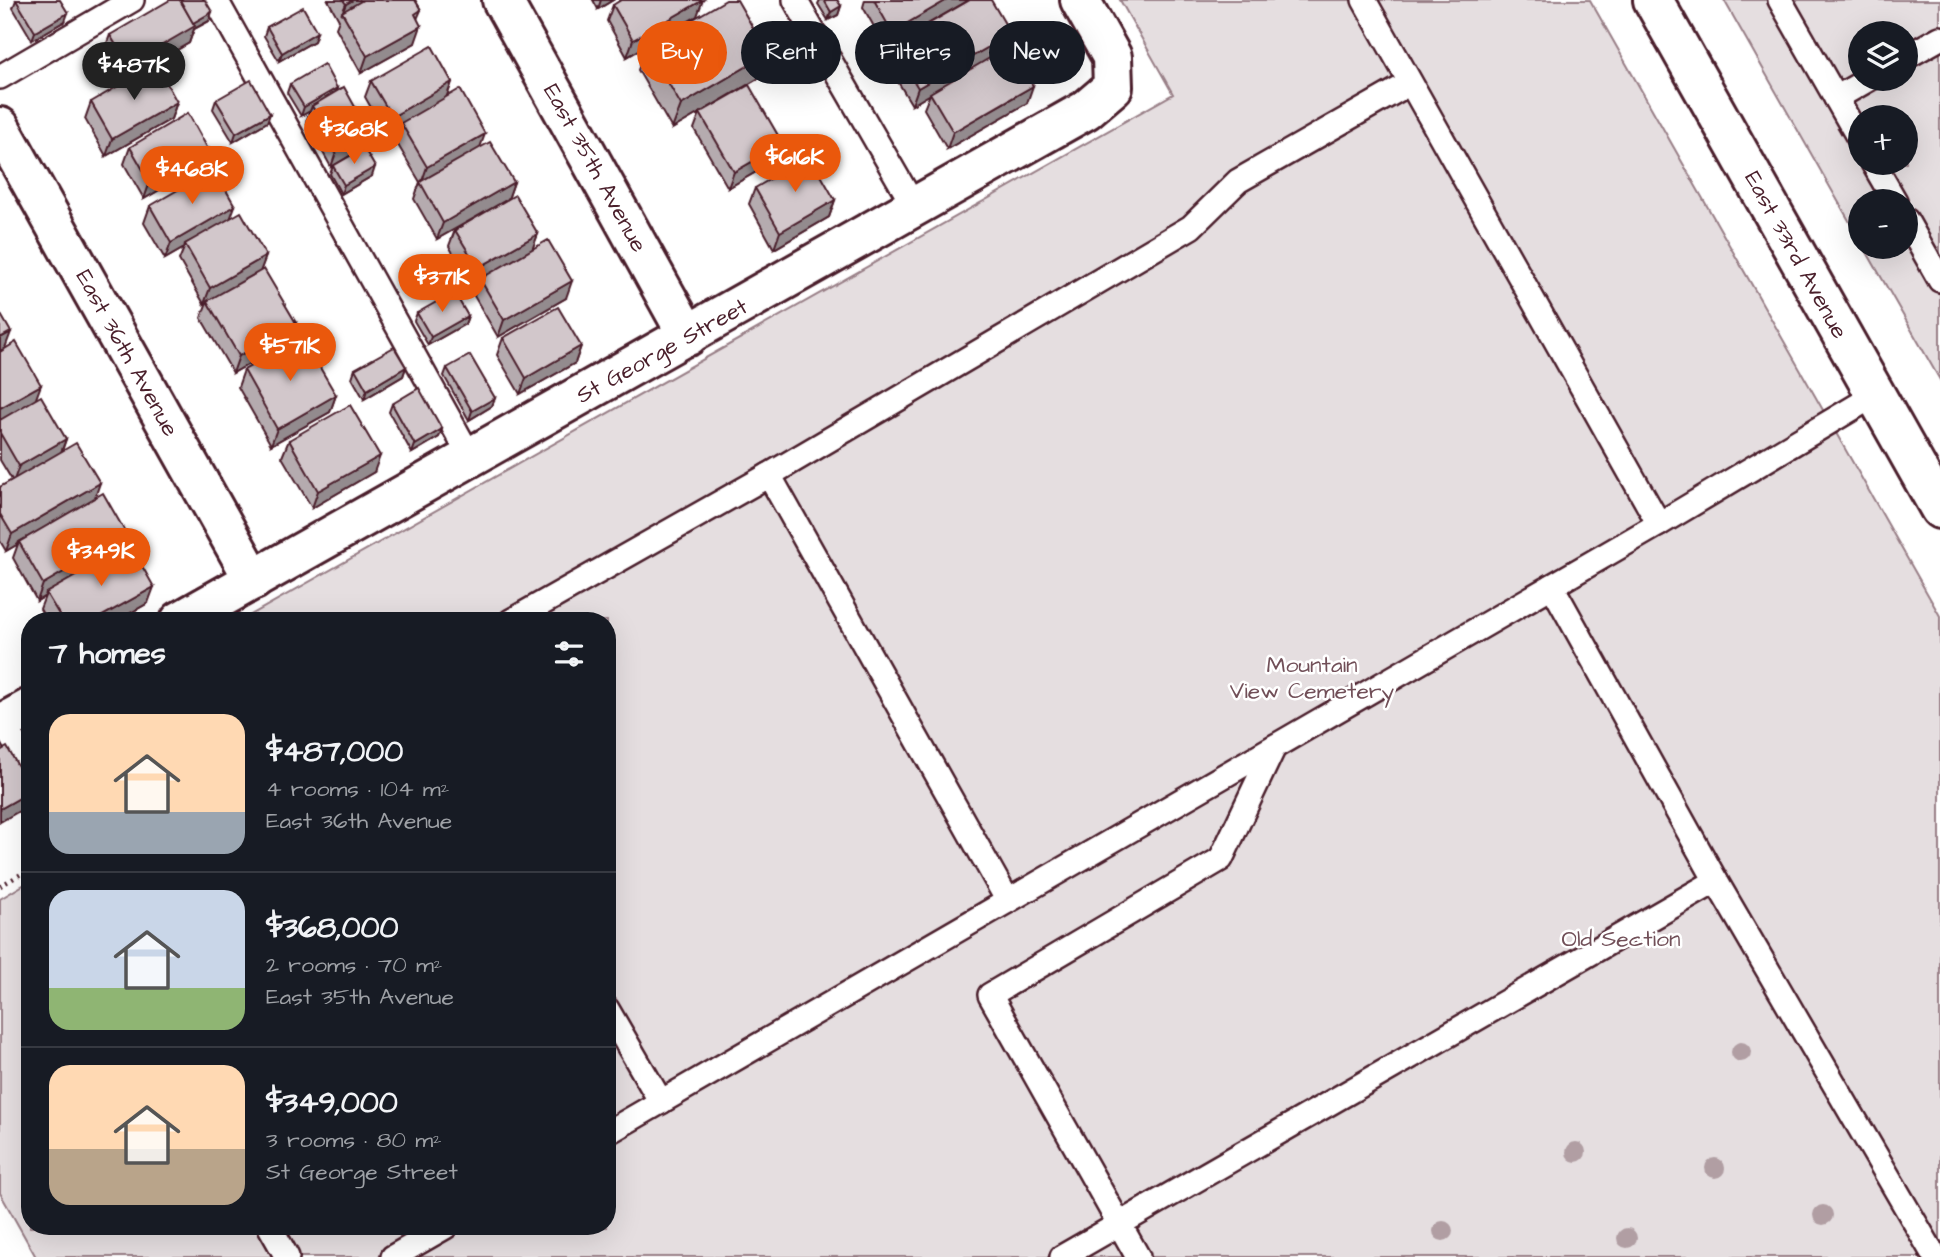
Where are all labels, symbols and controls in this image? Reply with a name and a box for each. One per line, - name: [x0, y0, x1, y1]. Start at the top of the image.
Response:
- chip: Buy: [637, 21, 727, 84]
- chip: Rent: [741, 21, 841, 84]
- chip: Filters: [855, 21, 975, 84]
- chip: New: [989, 21, 1085, 84]
- map controls: [1848, 21, 1918, 259]
- button: layers: [1848, 21, 1918, 91]
- pin: $487K: [85, 42, 183, 102]
- text: $487K: [98, 49, 170, 81]
- street label: East 35th Avenue: [535, 78, 655, 258]
- button: +: [1848, 105, 1918, 175]
- pin: $368K: [305, 106, 403, 166]
- text: $368K: [320, 113, 388, 145]
- pin: $616K: [746, 134, 844, 194]
- text: $616K: [766, 141, 824, 173]
- pin: $468K: [143, 146, 241, 206]
- text: $468K: [156, 153, 228, 185]
- street label: East 33rd Avenue: [1737, 165, 1855, 345]
- button: −: [1848, 189, 1918, 259]
- pin: $371K: [393, 254, 491, 314]
- text: $371K: [414, 261, 470, 293]
- street label: East 36th Avenue: [68, 264, 186, 442]
- street label: St George Street: [570, 290, 755, 412]
- pin: $571K: [241, 324, 339, 383]
- text: $571K: [260, 330, 320, 362]
- pin: $349K: [52, 528, 150, 588]
- text: $349K: [67, 535, 135, 567]
- text: 7 homes: [49, 633, 166, 675]
- icon: filters: [550, 635, 588, 673]
- park label: Mountain View Cemetery: [1230, 649, 1395, 708]
- text: $487,000: [266, 731, 403, 773]
- icon: home: [105, 742, 189, 826]
- text: 4 rooms · 104 m²: [266, 773, 449, 805]
- text: East 36th Avenue: [266, 805, 452, 837]
- text: $368,000: [266, 907, 398, 949]
- icon: home: [105, 918, 189, 1002]
- park label: Old Section: [1561, 923, 1681, 955]
- text: 2 rooms · 70 m²: [266, 949, 442, 981]
- text: East 35th Avenue: [266, 981, 454, 1013]
- text: $349,000: [266, 1082, 398, 1124]
- icon: home: [105, 1093, 189, 1177]
- text: 3 rooms · 80 m²: [266, 1124, 442, 1156]
- text: St George Street: [266, 1156, 458, 1188]

